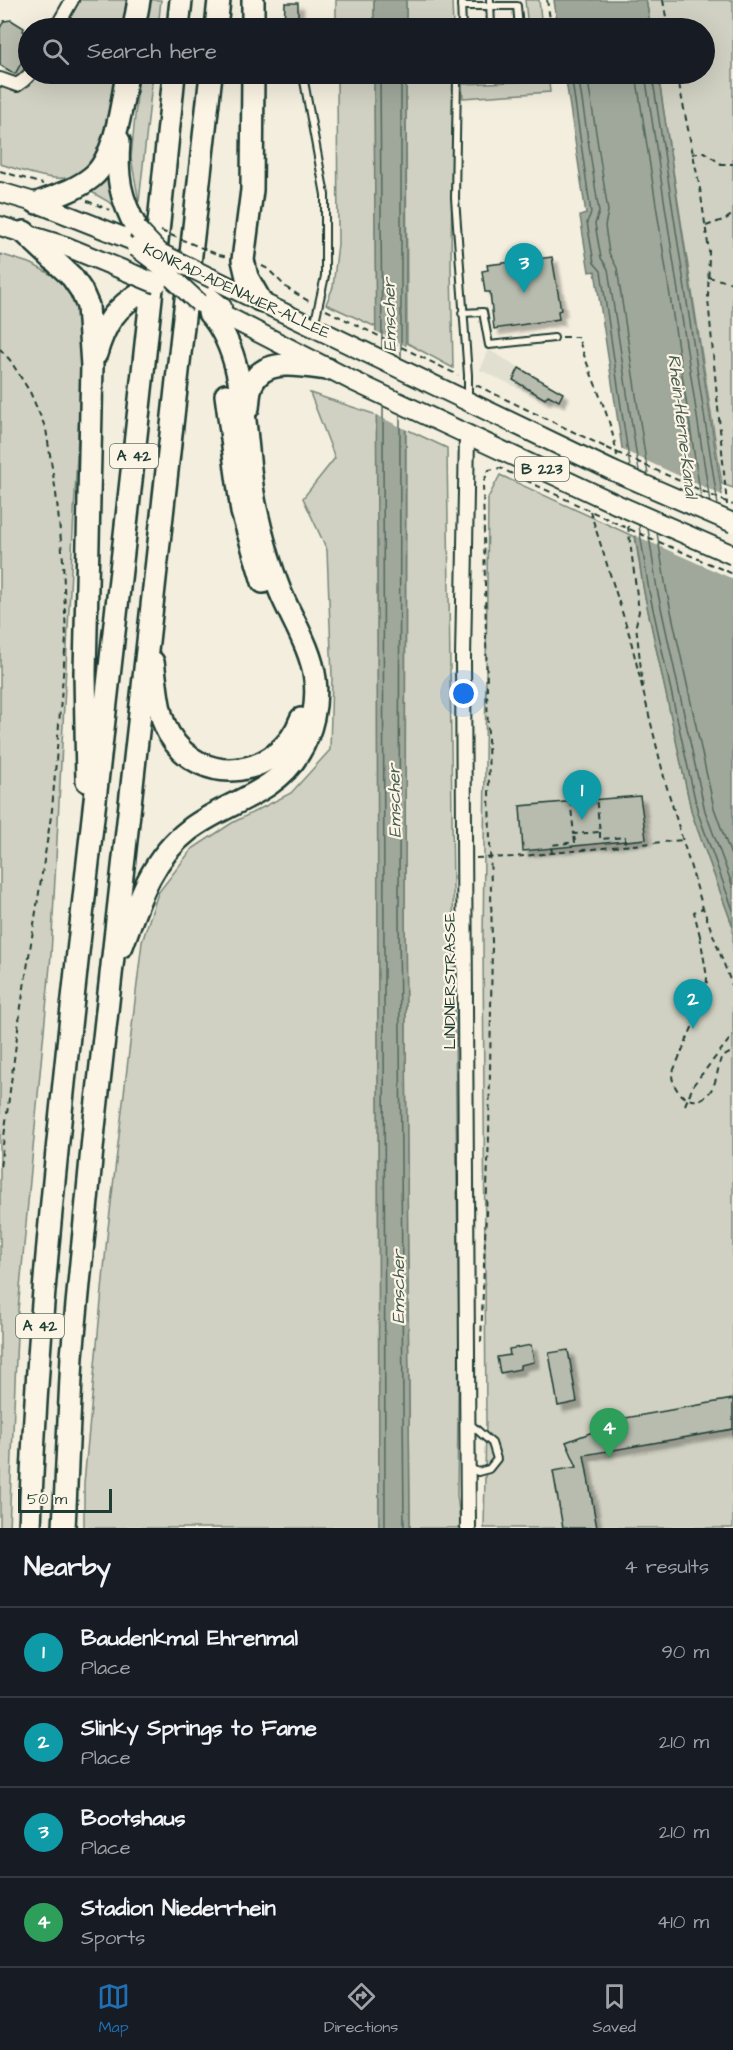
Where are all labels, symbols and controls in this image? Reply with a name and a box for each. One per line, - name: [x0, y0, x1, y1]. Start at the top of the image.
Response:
- search box: [18, 18, 715, 84]
- icon: search: [39, 35, 72, 68]
- text: Search here: [87, 36, 217, 67]
- street label: KONRAD-ADENAUER-ALLEE: [139, 238, 334, 344]
- pin: 3: [504, 244, 544, 293]
- water label: Emscher: [376, 276, 403, 352]
- water label: Rhein-Herne-Kanal: [661, 353, 704, 502]
- road number: A 42: [110, 444, 158, 468]
- road number: B 223: [515, 457, 569, 481]
- your location: [449, 679, 478, 708]
- water label: Emscher: [381, 762, 408, 838]
- pin: 1: [562, 770, 602, 820]
- street label: LINDNERSTRASSE: [439, 912, 461, 1049]
- pin: 2: [674, 980, 712, 1029]
- water label: Emscher: [386, 1248, 411, 1324]
- road number: A 42: [16, 1314, 64, 1338]
- pin: 4: [590, 1408, 628, 1458]
- scale bar: [18, 1486, 112, 1514]
- text: 50 m: [27, 1488, 67, 1510]
- text: Nearby: [24, 1549, 111, 1585]
- text: 4 results: [624, 1553, 709, 1581]
- text: Baudenkmal Ehrenmal: [81, 1623, 298, 1654]
- text: 1: [42, 1638, 45, 1666]
- text: 90 m: [661, 1638, 709, 1666]
- text: Place: [81, 1654, 131, 1682]
- text: Slinky Springs to Fame: [81, 1713, 317, 1744]
- text: 2: [38, 1728, 49, 1756]
- text: 210 m: [659, 1728, 709, 1756]
- text: Place: [81, 1744, 131, 1772]
- text: Bootshaus: [81, 1803, 186, 1834]
- text: 3: [38, 1818, 49, 1846]
- text: 210 m: [659, 1818, 709, 1846]
- text: Place: [81, 1834, 131, 1862]
- text: Stadion Niederrhein: [81, 1893, 276, 1924]
- text: 4: [37, 1908, 50, 1936]
- text: 410 m: [657, 1908, 709, 1936]
- text: Sports: [81, 1924, 145, 1952]
- tab: Map: [97, 1980, 130, 2038]
- tab: Directions: [324, 1980, 398, 2038]
- tab: Saved: [592, 1980, 636, 2038]

